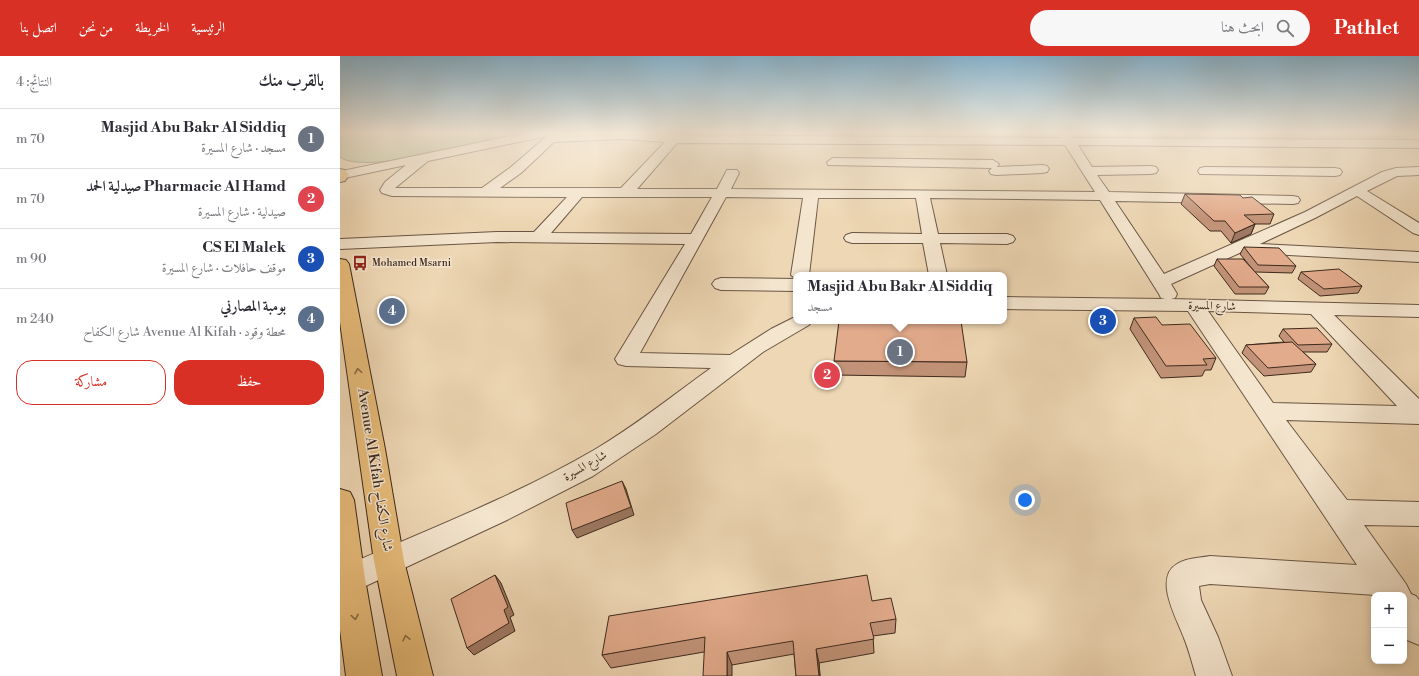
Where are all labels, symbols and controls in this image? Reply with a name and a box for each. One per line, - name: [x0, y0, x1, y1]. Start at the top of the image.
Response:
- search box: [1030, 10, 1310, 46]
- text: Pathlet: [1334, 16, 1399, 40]
- icon: search: [1274, 17, 1296, 39]
- text: ابحث هنا: [1221, 18, 1264, 37]
- text: اتصل بنا: [20, 19, 57, 37]
- text: من نحن: [79, 19, 113, 37]
- text: الخريطة: [135, 19, 169, 37]
- text: الرئيسية: [191, 19, 225, 37]
- text: بالقرب منك: [258, 70, 324, 92]
- text: النتائج: 4: [16, 74, 52, 90]
- text: Masjid Abu Bakr Al Siddiq: [101, 118, 286, 137]
- text: 70 m: [16, 131, 45, 147]
- text: 1: [308, 131, 314, 147]
- text: مسجد · شارع المسيرة: [201, 140, 286, 156]
- text: Pharmacie Al Hamd صيدلية الحمد: [86, 177, 286, 196]
- text: 70 m: [16, 191, 45, 207]
- text: 2: [307, 191, 315, 207]
- text: صيدلية · شارع المسيرة: [198, 204, 286, 220]
- text: CS El Malek: [202, 238, 286, 257]
- text: 90 m: [16, 251, 47, 267]
- text: 3: [307, 251, 315, 267]
- bus stop icon: Mohamed Msarni: [351, 254, 369, 272]
- place label: Mohamed Msarni: [372, 257, 452, 269]
- text: موقف حافلات · شارع المسيرة: [162, 260, 286, 276]
- popup: [793, 272, 1007, 324]
- text: Masjid Abu Bakr Al Siddiq: [807, 277, 993, 296]
- pin: 4: [379, 296, 405, 326]
- text: بومبة المصارني: [221, 297, 286, 316]
- street label: شارع المسيرة: [1188, 298, 1236, 317]
- text: مسجد: [807, 299, 833, 315]
- pin: 3: [1090, 306, 1116, 336]
- text: 240 m: [16, 311, 54, 327]
- text: 4: [307, 311, 315, 327]
- text: محطة وقود · Avenue Al Kifah شارع الكفاح: [83, 324, 286, 340]
- pin: 1: [887, 337, 913, 367]
- button: مشاركة: [16, 360, 166, 405]
- button: حفظ: [174, 360, 324, 405]
- pin: 2: [814, 360, 840, 390]
- one-way arrow: [355, 367, 363, 374]
- street label: Avenue Al Kifah شارع الكفاح: [350, 386, 397, 553]
- street label: شارع المسيرة: [560, 447, 611, 487]
- your location: [1015, 490, 1035, 510]
- map controls: [1371, 592, 1407, 664]
- button: +: [1371, 592, 1407, 628]
- one-way arrow: [350, 614, 359, 620]
- button: −: [1371, 628, 1407, 664]
- one-way arrow: [403, 635, 411, 641]

